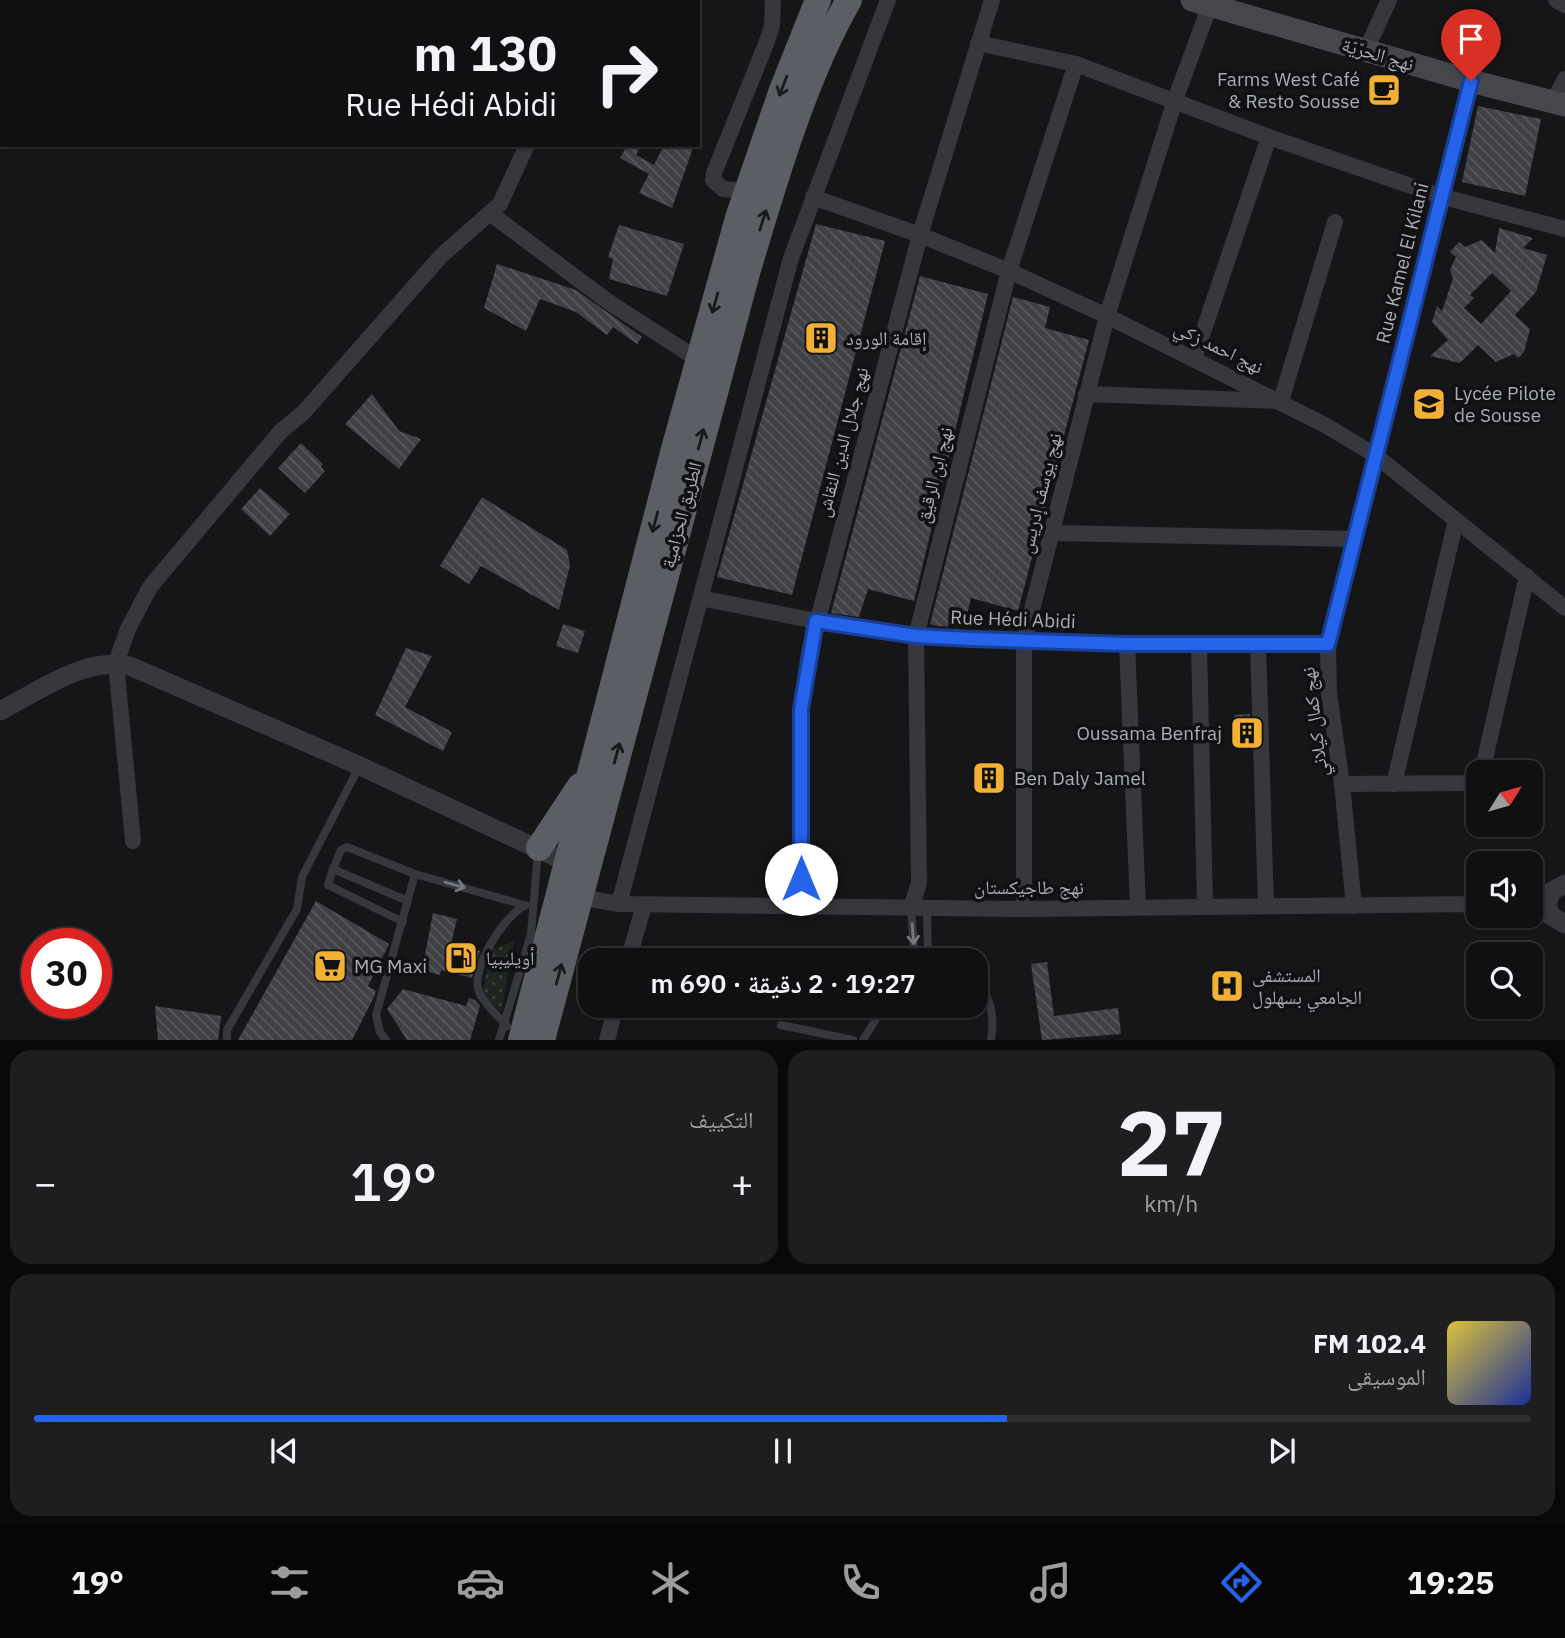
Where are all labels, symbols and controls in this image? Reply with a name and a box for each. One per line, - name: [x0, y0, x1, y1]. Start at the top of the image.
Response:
- pin: [1441, 9, 1501, 81]
- icon: arrive: [1452, 20, 1490, 58]
- text: 130 m: [413, 21, 557, 84]
- icon: right: [581, 28, 672, 119]
- street label: نهج الحرّيّة: [1339, 32, 1417, 77]
- place label: Farms West Café & Resto Sousse: [1217, 67, 1360, 113]
- cafe icon: Farms West Café & Resto Sousse: [1365, 71, 1403, 109]
- one-way arrow: [776, 75, 789, 97]
- text: Rue Hédi Abidi: [345, 83, 557, 125]
- street label: Rue Kamel El Kilani: [1370, 180, 1434, 346]
- one-way arrow: [757, 209, 770, 231]
- one-way arrow: [708, 291, 721, 314]
- street label: نهج احمد زكي: [1169, 315, 1267, 382]
- building icon: إقامة الورود: [802, 319, 840, 357]
- place label: إقامة الورود: [846, 326, 927, 352]
- street label: نهج جلال الدين النقاش: [810, 364, 875, 520]
- place label: Lycée Pilote de Sousse: [1454, 381, 1556, 427]
- school or university icon: Lycée Pilote de Sousse: [1410, 385, 1448, 423]
- street label: نهج ابن الرقيق: [910, 424, 958, 526]
- one-way arrow: [695, 428, 708, 451]
- street label: نهج يوسف إدريس: [1013, 430, 1068, 556]
- street label: الطريق الحزامية: [655, 459, 707, 571]
- one-way arrow: [648, 510, 661, 533]
- street label: Rue Hédi Abidi: [950, 605, 1076, 633]
- street label: نهج كمال كيلاني: [1295, 665, 1336, 778]
- building icon: Oussama Benfraj: [1228, 714, 1266, 752]
- place label: Oussama Benfraj: [1076, 721, 1222, 745]
- one-way arrow: [611, 743, 624, 765]
- building icon: Ben Daly Jamel: [970, 759, 1008, 797]
- north arrow: [1466, 760, 1544, 836]
- map controls: [1466, 760, 1543, 1019]
- place label: Ben Daly Jamel: [1014, 766, 1146, 790]
- position arrow: [764, 842, 838, 916]
- button: sound: [1466, 851, 1543, 928]
- street label: نهج طاجيكستان: [974, 875, 1084, 900]
- one-way arrow: [444, 880, 466, 893]
- one-way arrow: [907, 923, 920, 945]
- speed limit sign: 30: [21, 928, 112, 1019]
- fuel station icon: أويليبيا: [442, 939, 480, 977]
- button: search: [1466, 942, 1543, 1019]
- place label: أويليبيا: [486, 946, 535, 970]
- supermarket icon: MG Maxi: [311, 947, 349, 985]
- place label: MG Maxi: [354, 954, 427, 978]
- one-way arrow: [553, 963, 566, 985]
- place label: المستشفى الجامعي بسهلول: [1252, 963, 1362, 1013]
- text: 19:27 · 2 دقيقة · 690 m: [650, 966, 916, 1000]
- hospital icon: المستشفى الجامعي بسهلول: [1208, 967, 1246, 1005]
- text: 27: [1117, 1083, 1226, 1201]
- text: التكييف: [689, 1104, 754, 1134]
- text: 19°: [350, 1148, 437, 1215]
- text: −: [34, 1158, 57, 1207]
- text: +: [731, 1158, 753, 1207]
- text: km/h: [1144, 1188, 1198, 1218]
- text: 102.4 FM: [1313, 1326, 1426, 1360]
- text: الموسيقى: [1347, 1361, 1426, 1391]
- icon: previous: [265, 1432, 303, 1470]
- icon: pause: [764, 1432, 802, 1470]
- icon: next: [1263, 1432, 1301, 1470]
- icon: filters: [265, 1558, 314, 1607]
- icon: car: [456, 1558, 505, 1607]
- icon: climate: [646, 1558, 695, 1607]
- icon: phone: [836, 1558, 885, 1607]
- icon: music: [1026, 1558, 1075, 1607]
- icon: directions: [1217, 1558, 1266, 1607]
- text: 19°: [71, 1561, 124, 1603]
- text: 19:25: [1407, 1561, 1494, 1603]

